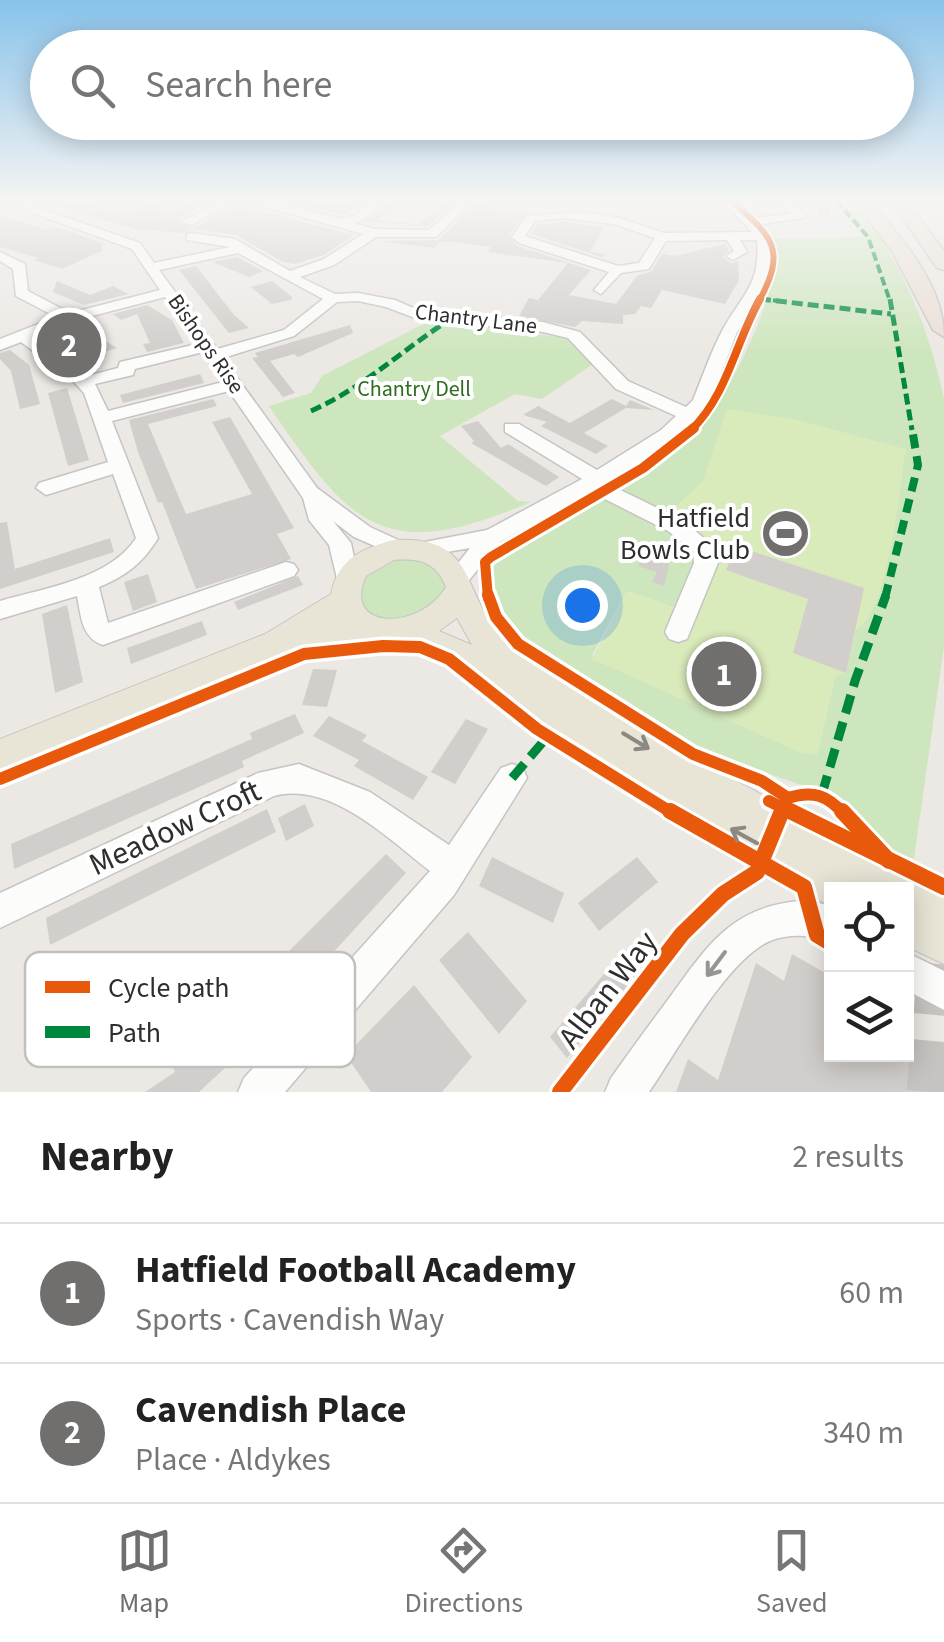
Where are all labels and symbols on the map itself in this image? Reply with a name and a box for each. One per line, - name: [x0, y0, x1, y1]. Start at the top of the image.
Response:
- street label: Bishops Rise: [160, 288, 252, 400]
- street label: Chantry Lane: [413, 296, 539, 342]
- pin: 2: [36, 308, 102, 382]
- park label: Chantry Dell: [357, 373, 471, 405]
- place label: Hatfield Bowls Club: [620, 498, 750, 570]
- sports icon: Hatfield Bowls Club: [759, 508, 811, 560]
- your location: [557, 580, 608, 631]
- pin: 1: [692, 636, 756, 712]
- one-way arrow: [621, 731, 650, 751]
- street label: Meadow Croft: [82, 768, 268, 888]
- one-way arrow: [729, 826, 759, 846]
- street label: Alban Way: [547, 921, 669, 1059]
- one-way arrow: [706, 950, 727, 977]
- legend: [25, 952, 355, 1067]
- text: Cycle path: [108, 968, 230, 1008]
- text: Path: [108, 1013, 161, 1053]

